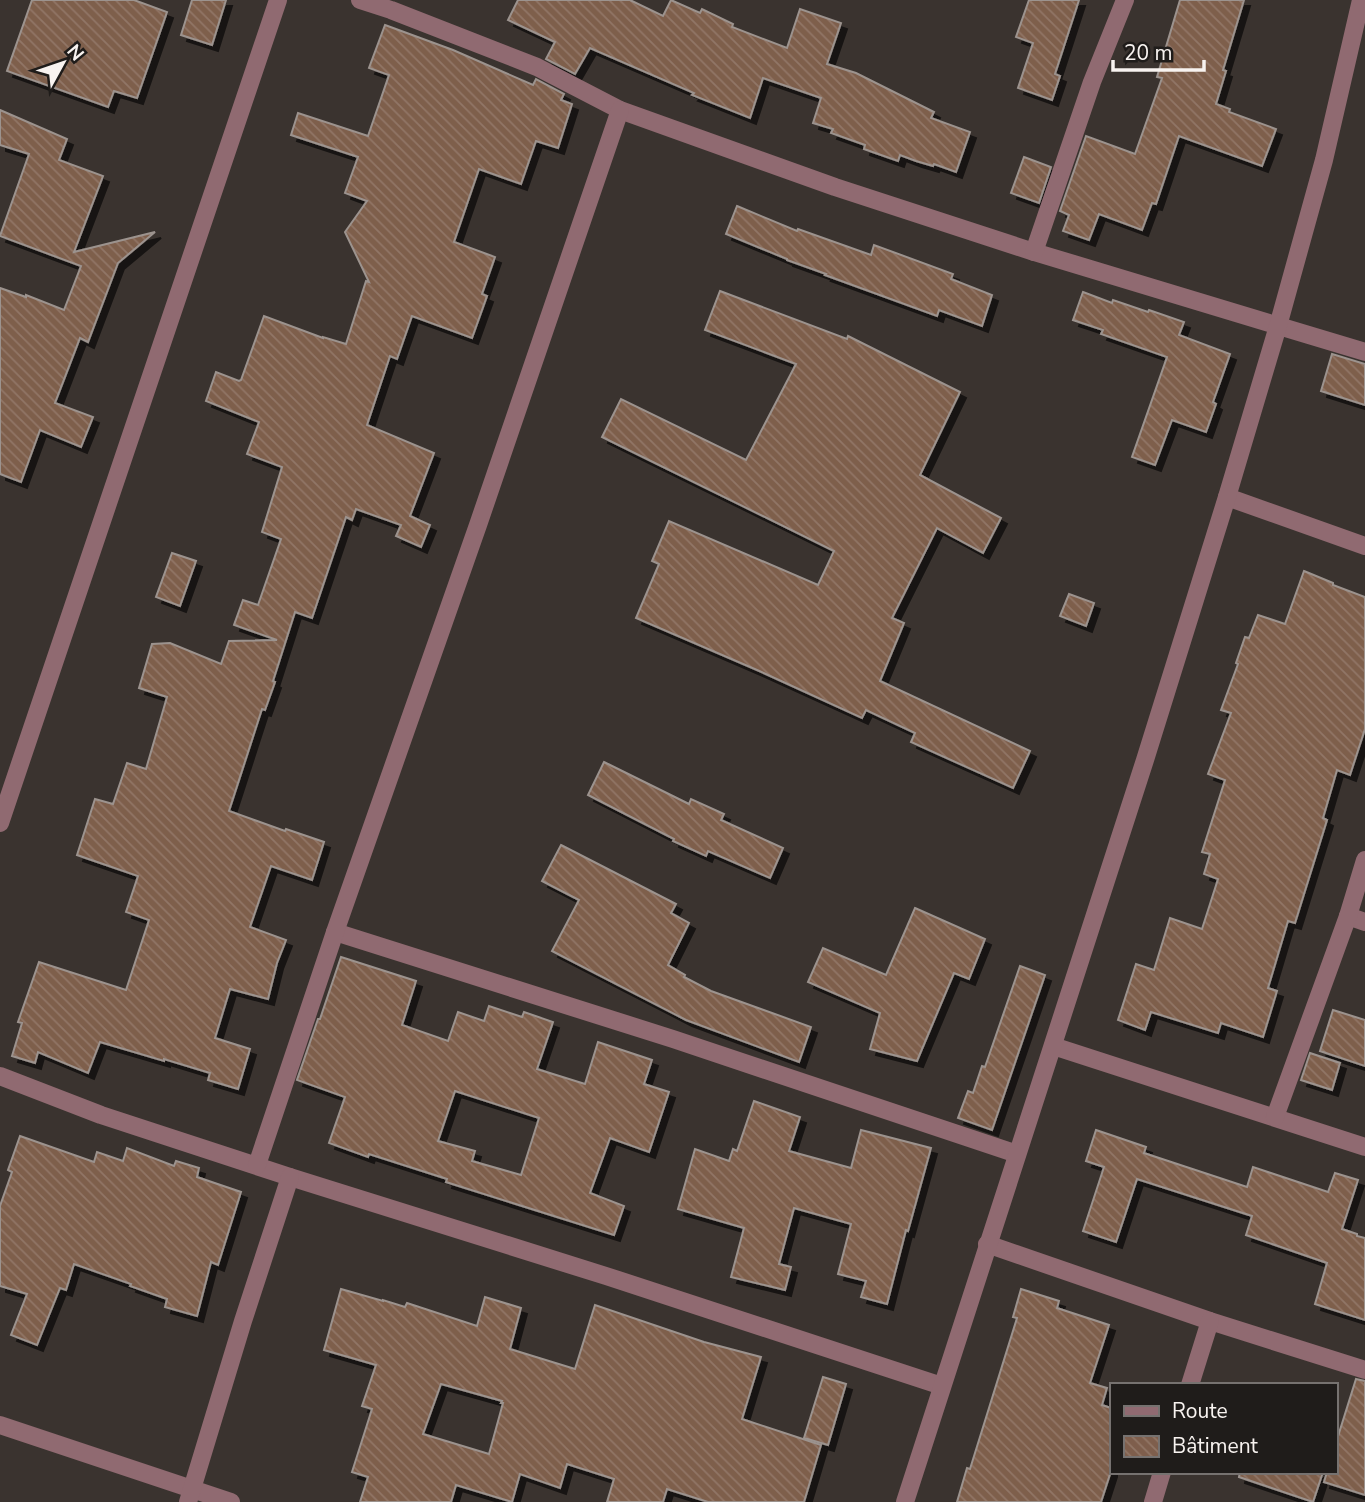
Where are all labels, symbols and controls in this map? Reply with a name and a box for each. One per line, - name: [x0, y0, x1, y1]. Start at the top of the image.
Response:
- north arrow: [28, 28, 98, 98]
- scale bar: [1113, 28, 1204, 72]
- text: N: [61, 39, 90, 67]
- text: 20 m: [1124, 39, 1173, 67]
- legend: [1110, 1383, 1337, 1474]
- text: Route: [1172, 1397, 1228, 1425]
- text: Bâtiment: [1172, 1432, 1259, 1460]

